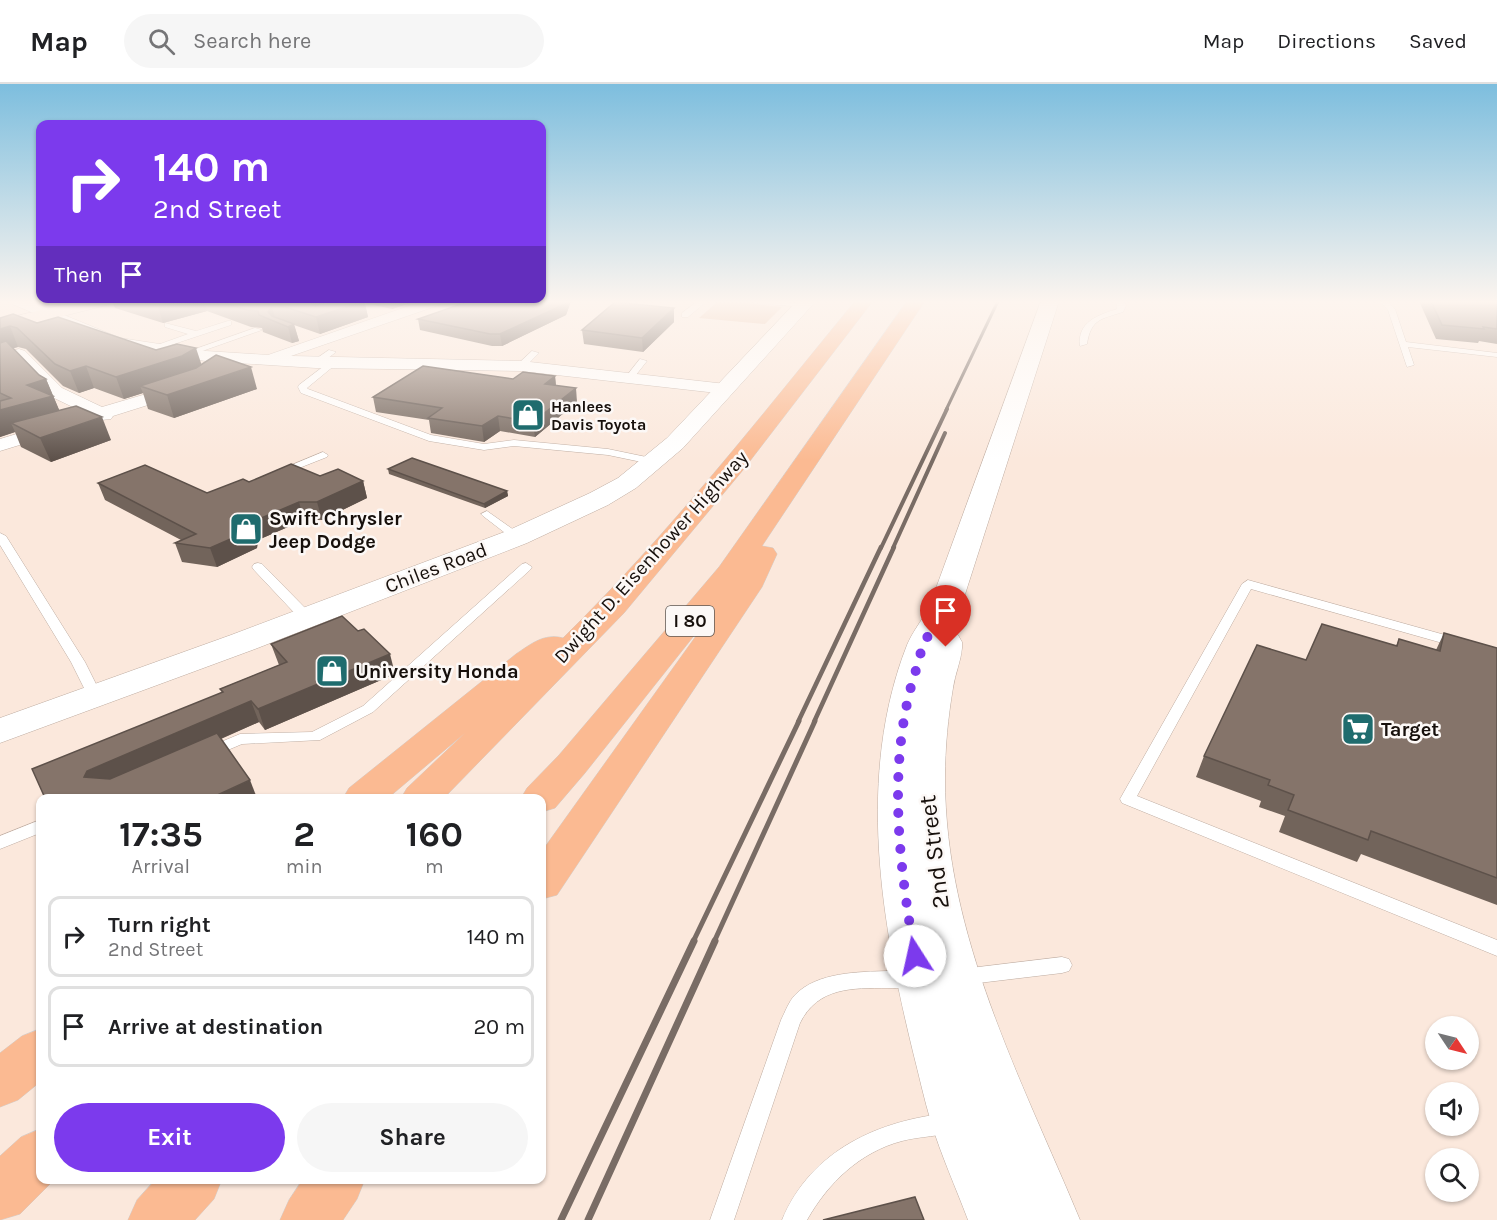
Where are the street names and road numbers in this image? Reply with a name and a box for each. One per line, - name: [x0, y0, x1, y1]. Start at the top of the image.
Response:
- street label: Dwight D. Eisenhower Highway: [549, 446, 753, 668]
- street label: Chiles Road: [382, 538, 490, 598]
- road number: I 80: [666, 606, 714, 636]
- street label: 2nd Street: [913, 794, 955, 910]

